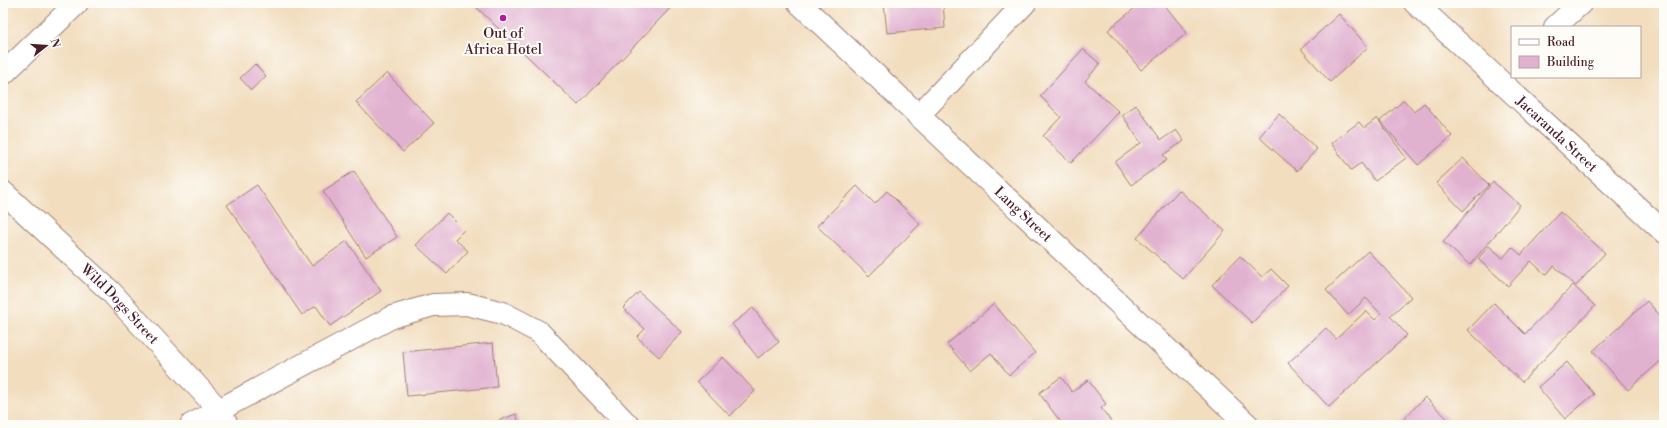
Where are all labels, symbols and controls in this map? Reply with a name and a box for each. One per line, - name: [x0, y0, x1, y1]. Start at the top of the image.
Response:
- marker: Out of Africa Hotel: [498, 13, 508, 23]
- place label: Out of Africa Hotel: [463, 25, 542, 59]
- north arrow: [26, 26, 66, 66]
- legend: [1511, 26, 1641, 78]
- text: Road: [1547, 35, 1575, 50]
- text: N: [47, 37, 63, 50]
- text: Building: [1546, 55, 1595, 70]
- street label: Jacaranda Street: [1511, 92, 1601, 176]
- street label: Lang Street: [990, 183, 1056, 246]
- street label: Wild Dogs Street: [76, 260, 162, 348]

